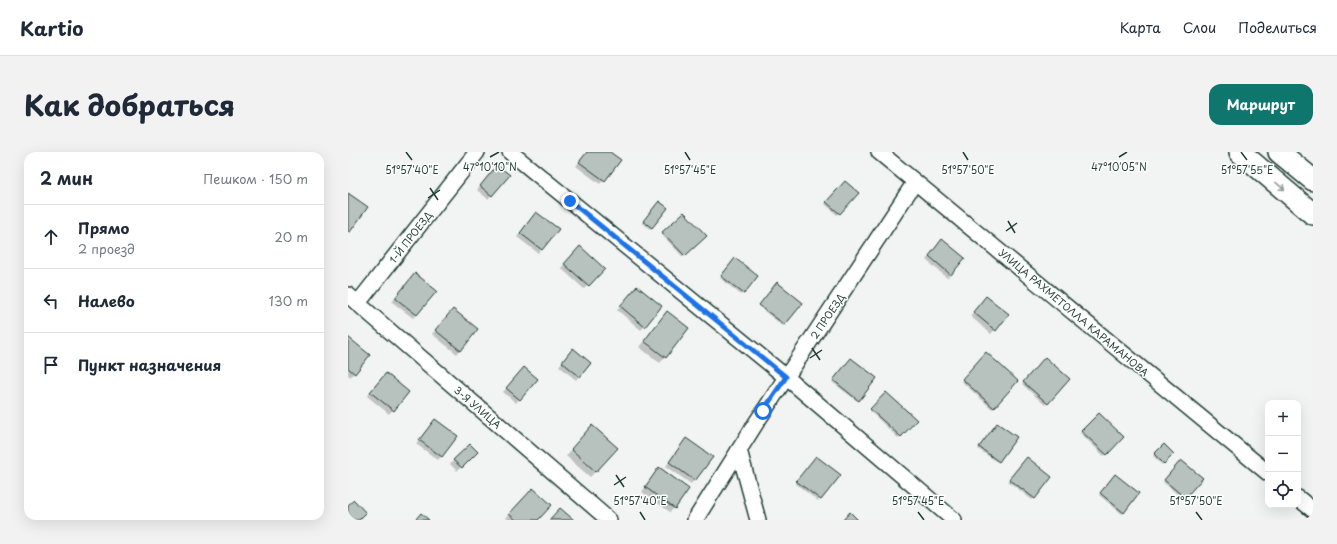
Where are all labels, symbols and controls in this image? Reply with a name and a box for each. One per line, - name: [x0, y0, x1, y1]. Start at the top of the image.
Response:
- text: Kartio: [20, 14, 83, 42]
- text: Карта: [1120, 17, 1161, 38]
- text: Слои: [1183, 17, 1216, 38]
- text: Поделиться: [1238, 17, 1317, 38]
- text: Как добраться: [24, 83, 235, 126]
- button: Маршрут: [1209, 84, 1313, 125]
- text: 47°10'10"N: [463, 159, 517, 174]
- text: 47°10'05"N: [1091, 159, 1147, 174]
- text: 51°57'40"E: [385, 162, 439, 177]
- text: 51°57'45"E: [664, 162, 716, 177]
- text: 51°57'50"E: [941, 162, 995, 177]
- text: 51°57'55"E: [1221, 162, 1273, 177]
- text: 2 мин: [40, 165, 93, 191]
- text: Пешком · 150 m: [203, 169, 308, 188]
- one-way arrow: [1275, 182, 1286, 191]
- route end: [561, 192, 579, 210]
- street label: 1-Й ПРОЕЗД: [385, 208, 435, 266]
- text: Прямо: [78, 216, 129, 239]
- icon: ahead: [40, 226, 62, 248]
- text: 20 m: [274, 227, 308, 246]
- text: 2 проезд: [78, 239, 135, 258]
- street label: УЛИЦА РАХМЕТОЛЛА КАРАМАНОВА: [996, 245, 1152, 379]
- text: Налево: [78, 289, 135, 312]
- icon: left: [40, 290, 62, 312]
- street label: 2 ПРОЕЗД: [806, 290, 848, 342]
- text: 130 m: [269, 291, 308, 310]
- text: Пункт назначения: [78, 353, 221, 376]
- icon: arrive: [40, 354, 62, 376]
- street label: 3-Я УЛИЦА: [451, 382, 505, 432]
- map controls: [1265, 400, 1301, 508]
- button: +: [1265, 400, 1301, 436]
- route start: [754, 402, 772, 420]
- button: −: [1265, 436, 1301, 472]
- button: locate: [1265, 472, 1301, 508]
- text: 51°57'40"E: [613, 493, 667, 508]
- text: 51°57'45"E: [892, 493, 944, 508]
- text: 51°57'50"E: [1169, 493, 1223, 508]

